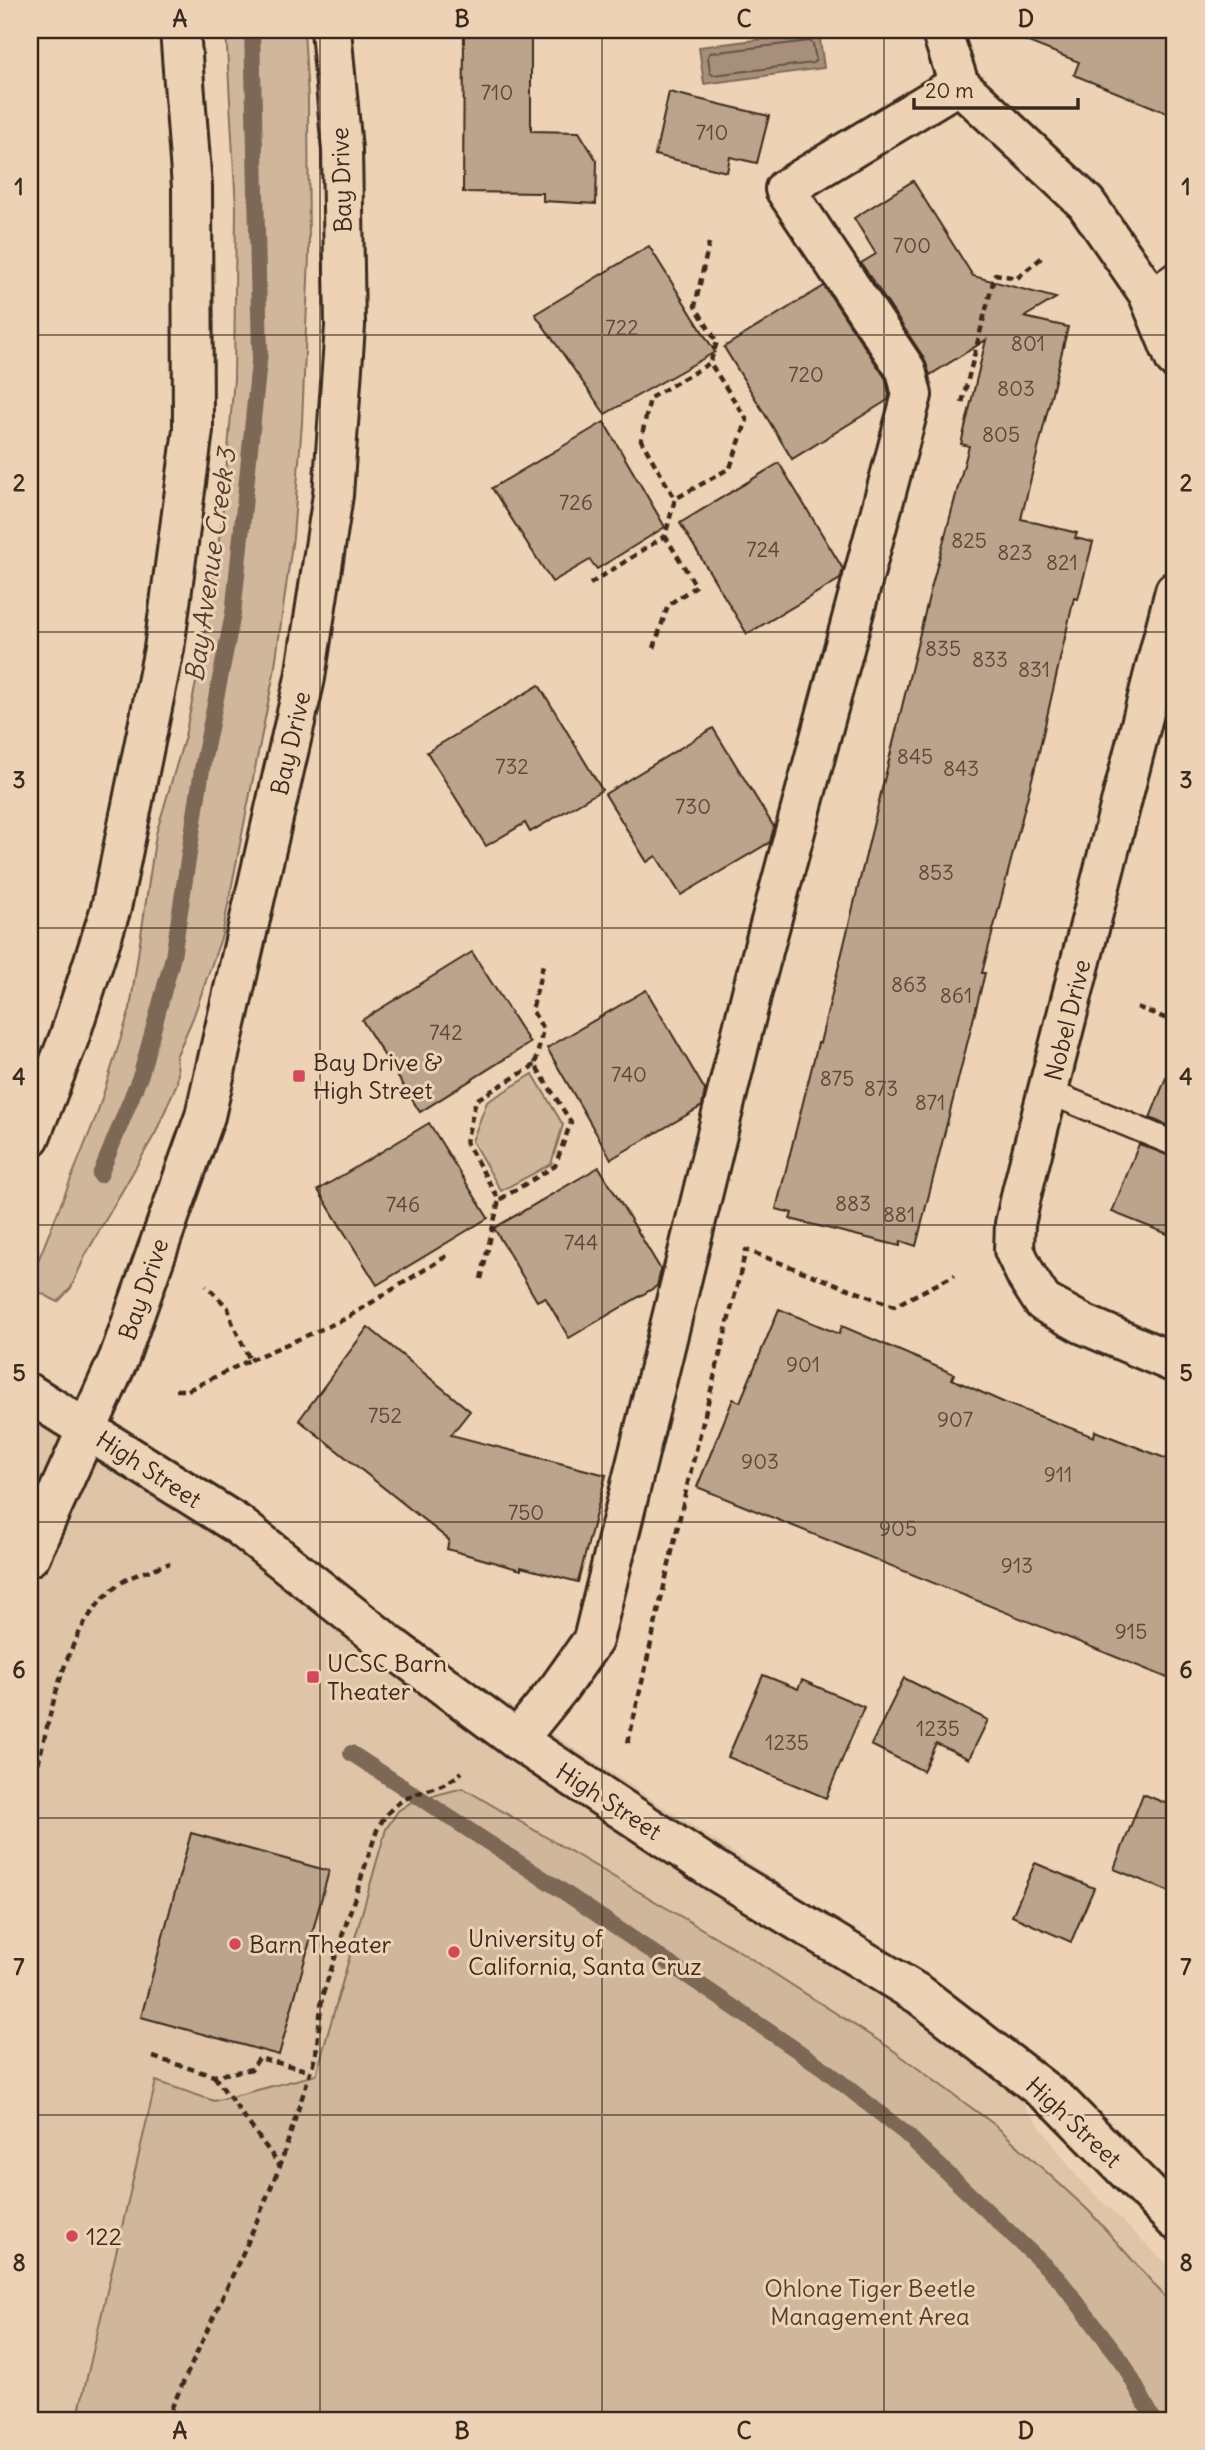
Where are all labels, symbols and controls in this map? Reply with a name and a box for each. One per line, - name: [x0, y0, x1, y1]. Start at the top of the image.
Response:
- text: A: [173, 4, 188, 33]
- text: B: [454, 4, 470, 33]
- text: C: [736, 4, 752, 33]
- text: D: [1018, 4, 1034, 33]
- scale bar: [914, 66, 1079, 110]
- text: 20 m: [925, 77, 974, 104]
- house number: 710: [481, 79, 513, 106]
- house number: 710: [696, 119, 728, 146]
- street label: Bay Drive: [324, 127, 358, 233]
- text: 1: [14, 172, 24, 201]
- text: 1: [1181, 172, 1191, 201]
- house number: 700: [893, 232, 931, 259]
- house number: 722: [605, 314, 639, 341]
- house number: 801: [1011, 330, 1045, 357]
- house number: 720: [788, 361, 824, 388]
- house number: 803: [997, 375, 1035, 402]
- house number: 805: [982, 421, 1020, 448]
- water label: Bay Avenue Creek 3: [177, 443, 243, 684]
- text: 2: [13, 468, 26, 497]
- text: 2: [1180, 468, 1193, 497]
- house number: 726: [559, 489, 593, 516]
- house number: 825: [951, 527, 987, 554]
- house number: 724: [746, 536, 780, 563]
- house number: 823: [997, 539, 1033, 566]
- house number: 821: [1046, 549, 1078, 576]
- house number: 835: [925, 635, 961, 662]
- house number: 833: [972, 646, 1008, 673]
- house number: 831: [1018, 656, 1050, 683]
- street label: Bay Drive: [264, 688, 316, 798]
- house number: 845: [897, 743, 933, 770]
- house number: 732: [495, 753, 529, 780]
- house number: 843: [943, 755, 979, 782]
- text: 3: [12, 765, 26, 794]
- text: 3: [1179, 765, 1193, 794]
- house number: 730: [675, 793, 711, 820]
- house number: 853: [918, 859, 954, 886]
- street label: Nobel Drive: [1037, 956, 1097, 1084]
- house number: 863: [891, 971, 927, 998]
- house number: 861: [940, 982, 972, 1009]
- house number: 742: [429, 1019, 463, 1046]
- place label: Bay Drive & High Street: [313, 1047, 442, 1105]
- house number: 740: [611, 1061, 647, 1088]
- text: 4: [12, 1062, 26, 1091]
- text: 4: [1179, 1062, 1193, 1091]
- house number: 875: [820, 1065, 854, 1092]
- marker: Bay Drive & High Street: [291, 1068, 307, 1084]
- house number: 873: [864, 1075, 898, 1102]
- house number: 871: [915, 1089, 945, 1116]
- house number: 883: [835, 1190, 871, 1217]
- house number: 746: [386, 1191, 420, 1218]
- house number: 881: [883, 1201, 915, 1228]
- house number: 744: [564, 1229, 598, 1256]
- street label: Bay Drive: [112, 1234, 174, 1344]
- house number: 901: [786, 1351, 820, 1378]
- text: 5: [12, 1358, 26, 1387]
- text: 5: [1179, 1358, 1193, 1387]
- house number: 752: [368, 1402, 402, 1429]
- house number: 907: [937, 1406, 973, 1433]
- street label: High Street: [91, 1424, 207, 1514]
- house number: 903: [741, 1448, 779, 1475]
- house number: 911: [1044, 1461, 1072, 1488]
- house number: 750: [508, 1499, 544, 1526]
- house number: 905: [879, 1515, 917, 1542]
- house number: 913: [1001, 1552, 1033, 1579]
- house number: 915: [1115, 1618, 1147, 1645]
- place label: UCSC Barn Theater: [327, 1648, 447, 1706]
- text: 6: [12, 1655, 26, 1684]
- text: 6: [1179, 1655, 1193, 1684]
- marker: UCSC Barn Theater: [305, 1669, 321, 1685]
- house number: 1235: [916, 1715, 960, 1742]
- house number: 1235: [765, 1729, 809, 1756]
- street label: High Street: [551, 1756, 667, 1846]
- place label: University of California, Santa Cruz: [468, 1923, 702, 1981]
- place label: Barn Theater: [249, 1929, 392, 1959]
- marker: Barn Theater: [227, 1936, 243, 1952]
- marker: University of California, Santa Cruz: [446, 1944, 462, 1960]
- text: 7: [13, 1952, 25, 1981]
- text: 7: [1180, 1952, 1192, 1981]
- street label: High Street: [1020, 2070, 1128, 2174]
- place label: 122: [86, 2221, 122, 2251]
- marker: 122: [64, 2228, 80, 2244]
- text: 8: [12, 2248, 26, 2277]
- text: 8: [1179, 2248, 1193, 2277]
- park label: Ohlone Tiger Beetle Management Area: [764, 2273, 976, 2331]
- text: A: [173, 2416, 188, 2445]
- text: B: [454, 2416, 470, 2445]
- text: C: [736, 2416, 752, 2445]
- text: D: [1018, 2416, 1034, 2445]

